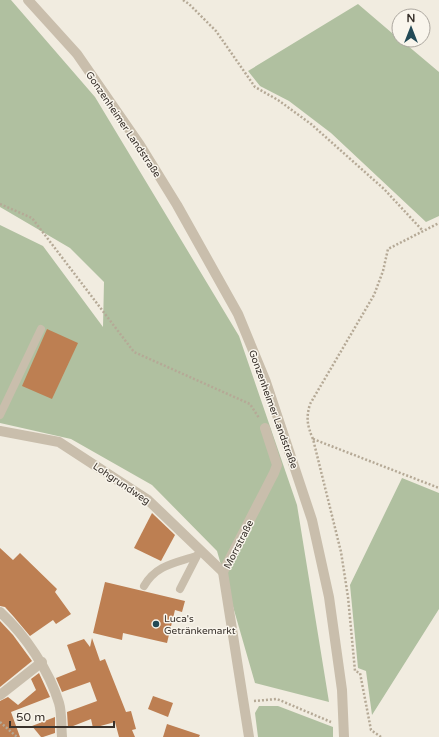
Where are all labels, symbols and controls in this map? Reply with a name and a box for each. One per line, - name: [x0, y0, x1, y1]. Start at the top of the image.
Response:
- north arrow: [391, 8, 431, 48]
- text: N: [407, 12, 415, 25]
- street label: Gonzenheimer Landstraße: [83, 69, 163, 180]
- street label: Gonzenheimer Landstraße: [246, 348, 300, 471]
- street label: Lohgrundweg: [91, 460, 152, 507]
- street label: Morrstraße: [222, 518, 256, 571]
- place label: Luca's Getränkemarkt: [164, 613, 236, 637]
- marker: Luca's Getränkemarkt: [151, 619, 161, 629]
- scale bar: [10, 703, 114, 729]
- text: 50 m: [16, 710, 45, 724]

